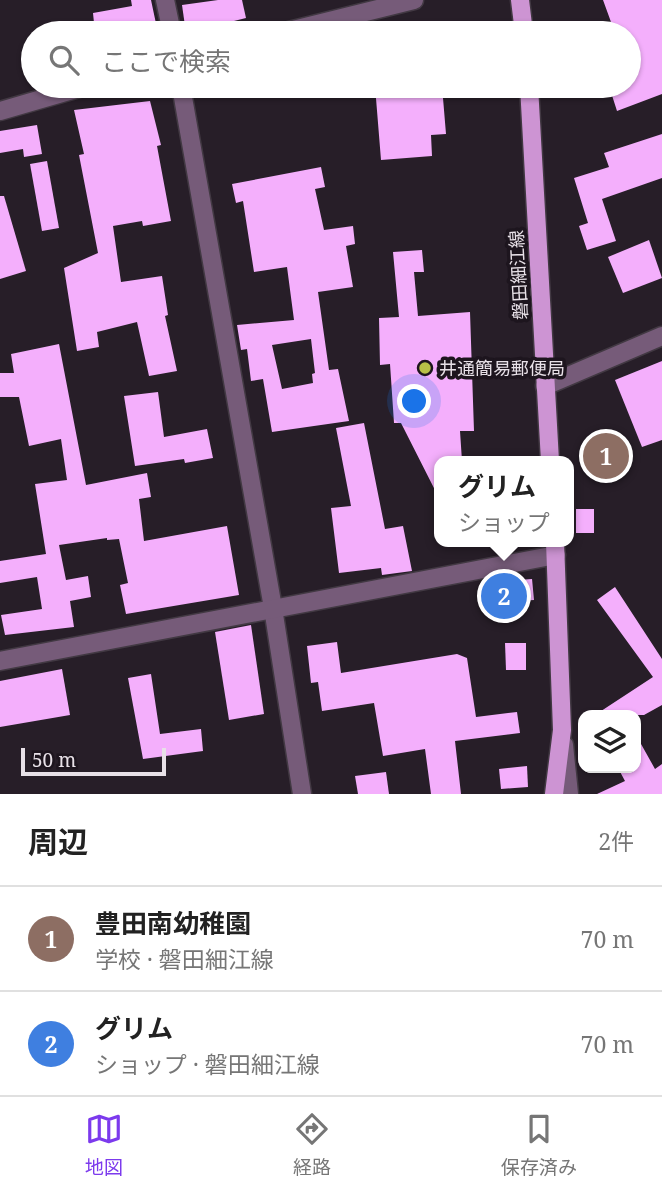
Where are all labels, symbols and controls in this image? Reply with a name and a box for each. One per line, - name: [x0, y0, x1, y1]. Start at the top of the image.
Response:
- search box: [21, 21, 641, 98]
- icon: search: [45, 41, 83, 79]
- text: ここで検索: [101, 43, 231, 79]
- street label: 磐田細江線: [504, 229, 532, 321]
- place label: 井通簡易郵便局: [439, 356, 565, 380]
- marker: 井通簡易郵便局: [417, 360, 433, 376]
- your location: [397, 384, 431, 418]
- pin: 1: [583, 430, 629, 482]
- popup: [434, 456, 574, 547]
- text: グリム: [458, 468, 536, 504]
- text: ショップ: [458, 506, 550, 538]
- pin: 2: [481, 570, 527, 622]
- map controls: [578, 710, 641, 773]
- button: layers: [578, 710, 641, 773]
- scale bar: [21, 745, 166, 777]
- text: 50 m: [32, 747, 76, 773]
- text: 周辺: [28, 821, 88, 862]
- text: 2件: [598, 825, 634, 857]
- text: 豊田南幼稚園: [95, 905, 251, 941]
- text: 1: [45, 923, 58, 955]
- text: 70 m: [581, 923, 634, 955]
- text: 学校 · 磐田細江線: [95, 943, 274, 975]
- text: グリム: [95, 1010, 173, 1046]
- text: 2: [45, 1028, 58, 1060]
- text: 70 m: [581, 1028, 634, 1060]
- text: ショップ · 磐田細江線: [95, 1048, 320, 1080]
- tab: 地図: [85, 1110, 123, 1180]
- tab: 経路: [293, 1110, 331, 1180]
- tab: 保存済み: [501, 1110, 577, 1180]

